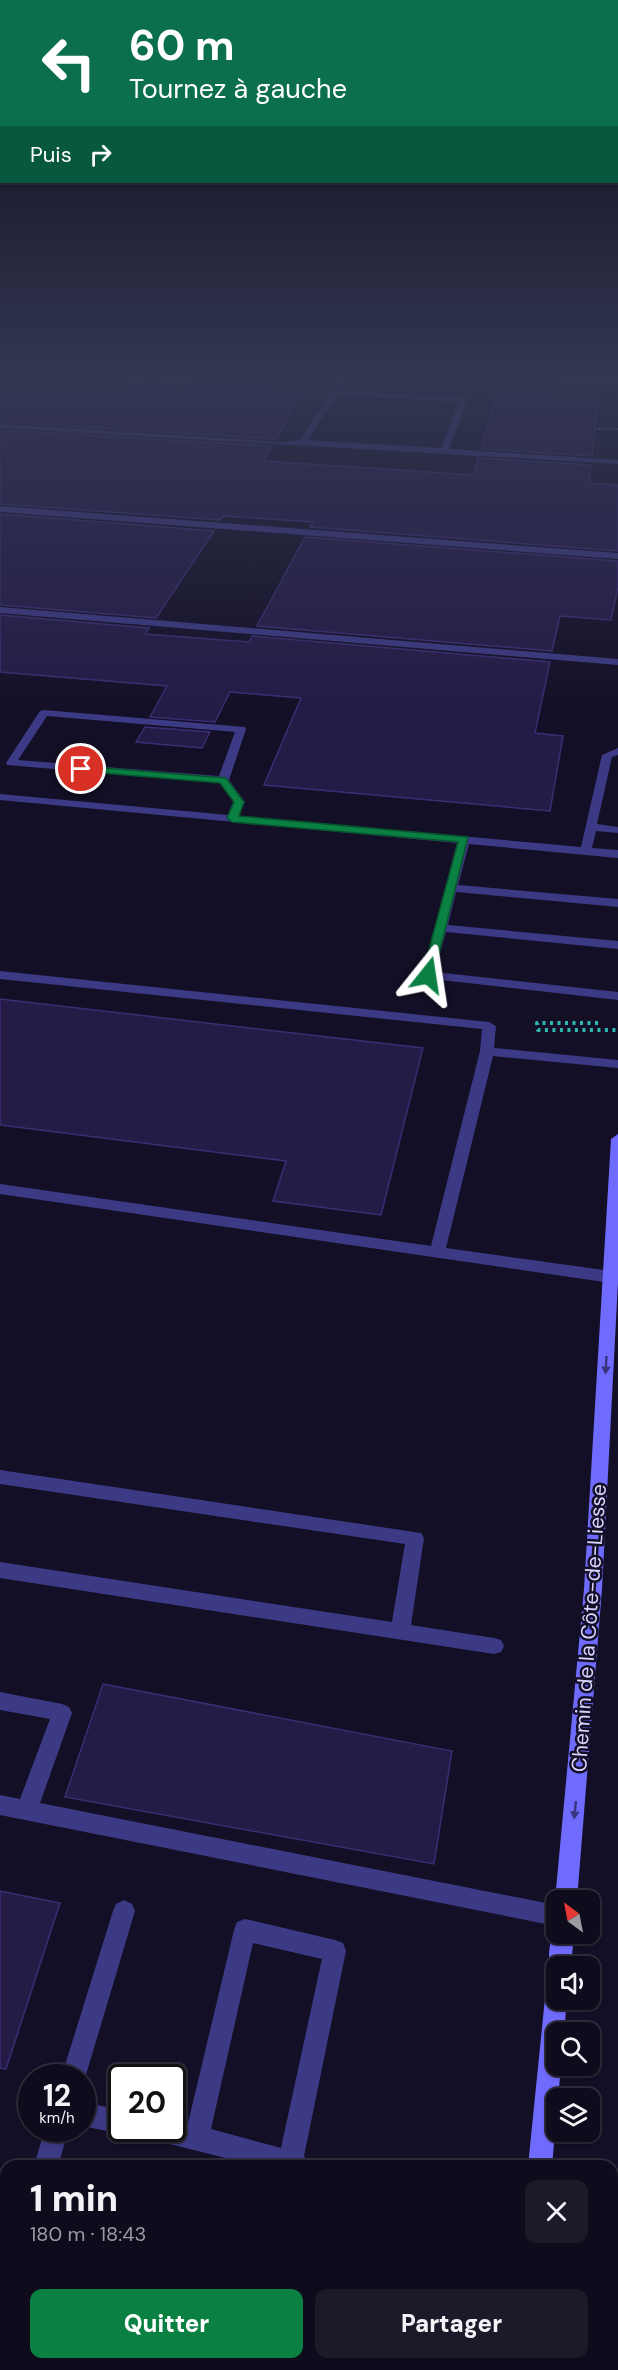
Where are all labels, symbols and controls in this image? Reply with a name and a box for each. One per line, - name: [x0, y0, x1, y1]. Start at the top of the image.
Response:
- text: 60 m: [129, 18, 235, 73]
- icon: left: [30, 24, 108, 102]
- text: Tournez à gauche: [129, 71, 347, 106]
- icon: right: [84, 138, 117, 171]
- text: Puis: [30, 140, 72, 169]
- pin: [55, 743, 106, 794]
- icon: arrive: [64, 752, 97, 785]
- position arrow: [396, 943, 460, 1007]
- one-way arrow: [602, 1356, 611, 1375]
- street label: Chemin de la Côte-de-Liesse: [565, 1483, 613, 1773]
- one-way arrow: [570, 1801, 580, 1820]
- north arrow: [546, 1890, 600, 1944]
- map controls: [546, 1890, 600, 2142]
- button: sound: [546, 1956, 600, 2010]
- button: search: [546, 2022, 600, 2076]
- speed limit sign: 20: [108, 2064, 186, 2142]
- text: 12: [43, 2076, 71, 2115]
- button: layers: [546, 2088, 600, 2142]
- text: km/h: [39, 2108, 75, 2128]
- text: 1 min: [30, 2175, 118, 2222]
- button: close: [525, 2180, 588, 2243]
- text: 180 m · 18:43: [30, 2221, 146, 2247]
- button: Quitter: [30, 2289, 303, 2358]
- button: Partager: [315, 2289, 588, 2358]

